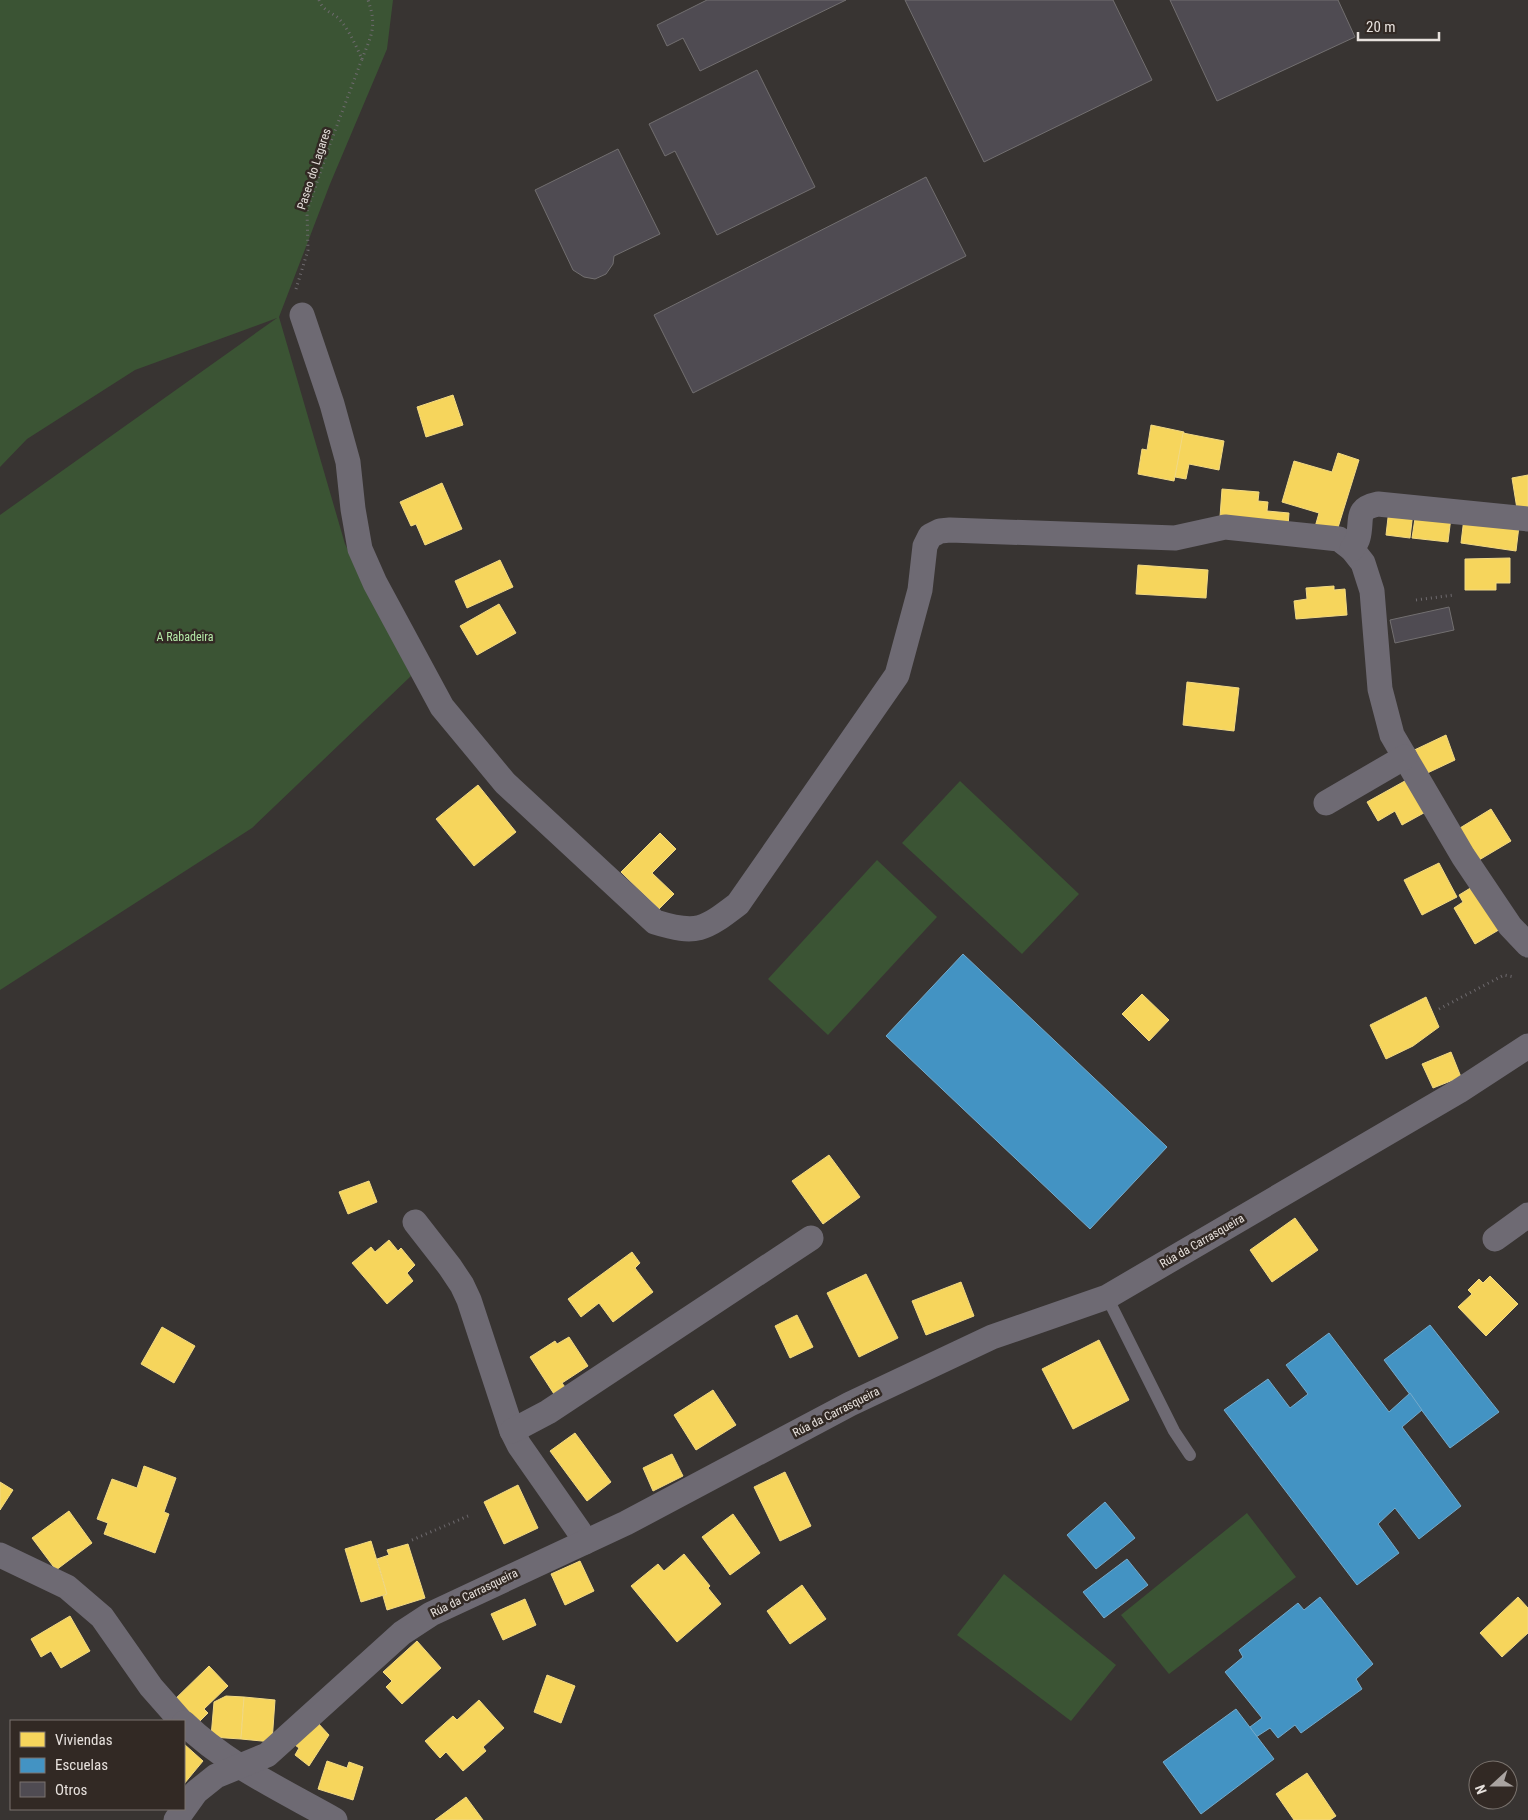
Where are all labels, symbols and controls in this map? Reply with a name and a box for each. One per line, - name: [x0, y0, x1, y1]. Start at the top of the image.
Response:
- scale bar: [1358, 10, 1439, 42]
- text: 20 m: [1366, 18, 1396, 36]
- street label: Paseo do Lagares: [294, 127, 334, 211]
- park label: A Rabadeira: [157, 630, 214, 644]
- street label: Rúa da Carrasqueira: [1157, 1211, 1247, 1271]
- street label: Rúa da Carrasqueira: [790, 1384, 882, 1440]
- street label: Rúa da Carrasqueira: [428, 1566, 520, 1620]
- legend: [10, 1720, 185, 1810]
- text: Viviendas: [55, 1731, 113, 1749]
- text: Escuelas: [55, 1756, 108, 1774]
- north arrow: [1468, 1760, 1518, 1810]
- text: Otros: [55, 1781, 87, 1799]
- text: N: [1472, 1783, 1490, 1797]

